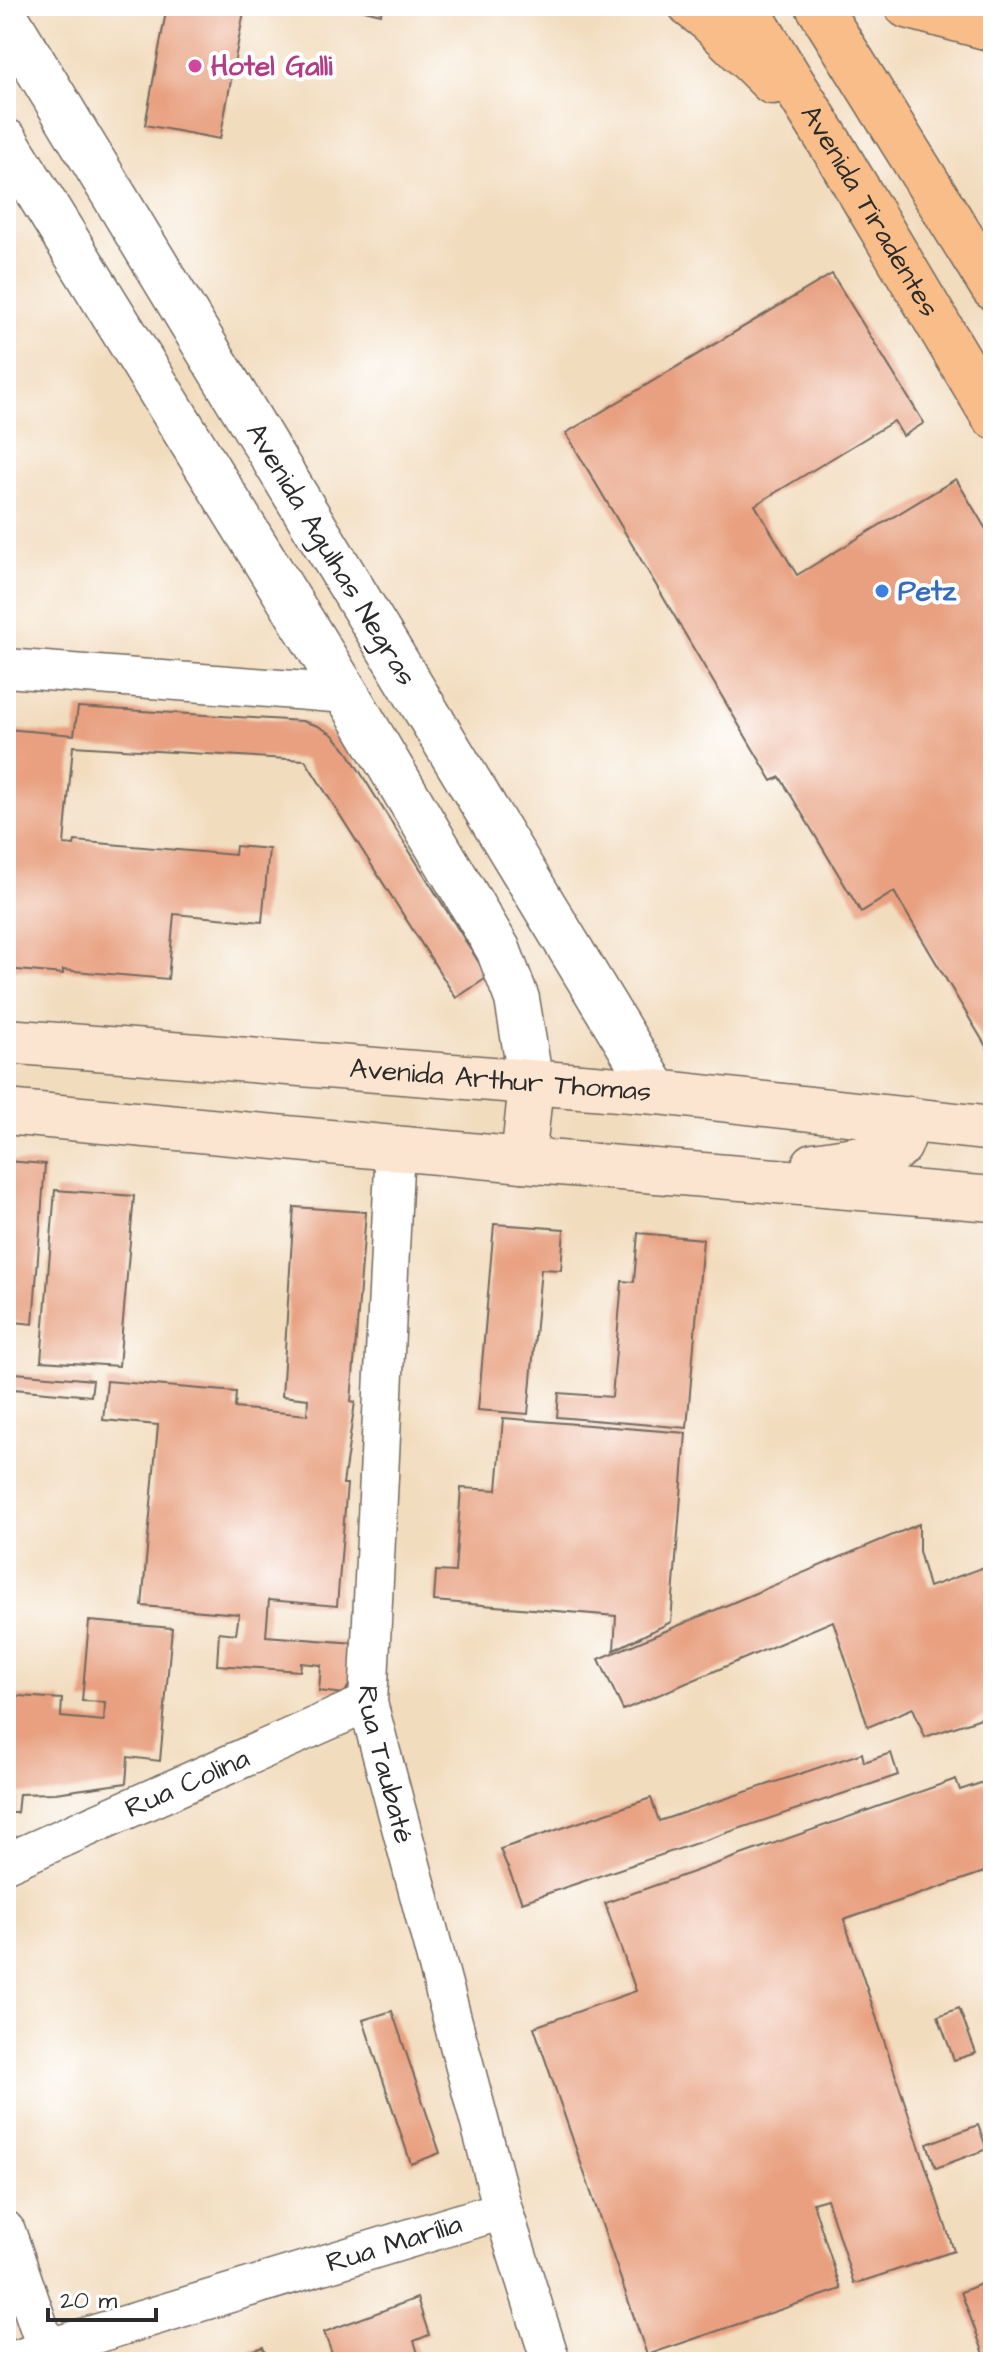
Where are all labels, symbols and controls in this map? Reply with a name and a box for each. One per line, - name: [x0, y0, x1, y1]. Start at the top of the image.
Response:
- place label: Hotel Galli: [211, 47, 333, 86]
- marker: Hotel Galli: [186, 57, 204, 75]
- street label: Avenida Tiradentes: [791, 97, 949, 324]
- street label: Avenida Agulhas Negras: [237, 415, 426, 693]
- place label: Petz: [898, 572, 957, 611]
- marker: Petz: [873, 582, 891, 600]
- street label: Avenida Arthur Thomas: [348, 1048, 653, 1111]
- street label: Rua Taubaté: [348, 1684, 424, 1848]
- street label: Rua Colina: [119, 1738, 255, 1828]
- street label: Rua Marília: [321, 2204, 466, 2282]
- scale bar: [48, 2272, 156, 2322]
- text: 20 m: [60, 2284, 117, 2318]

